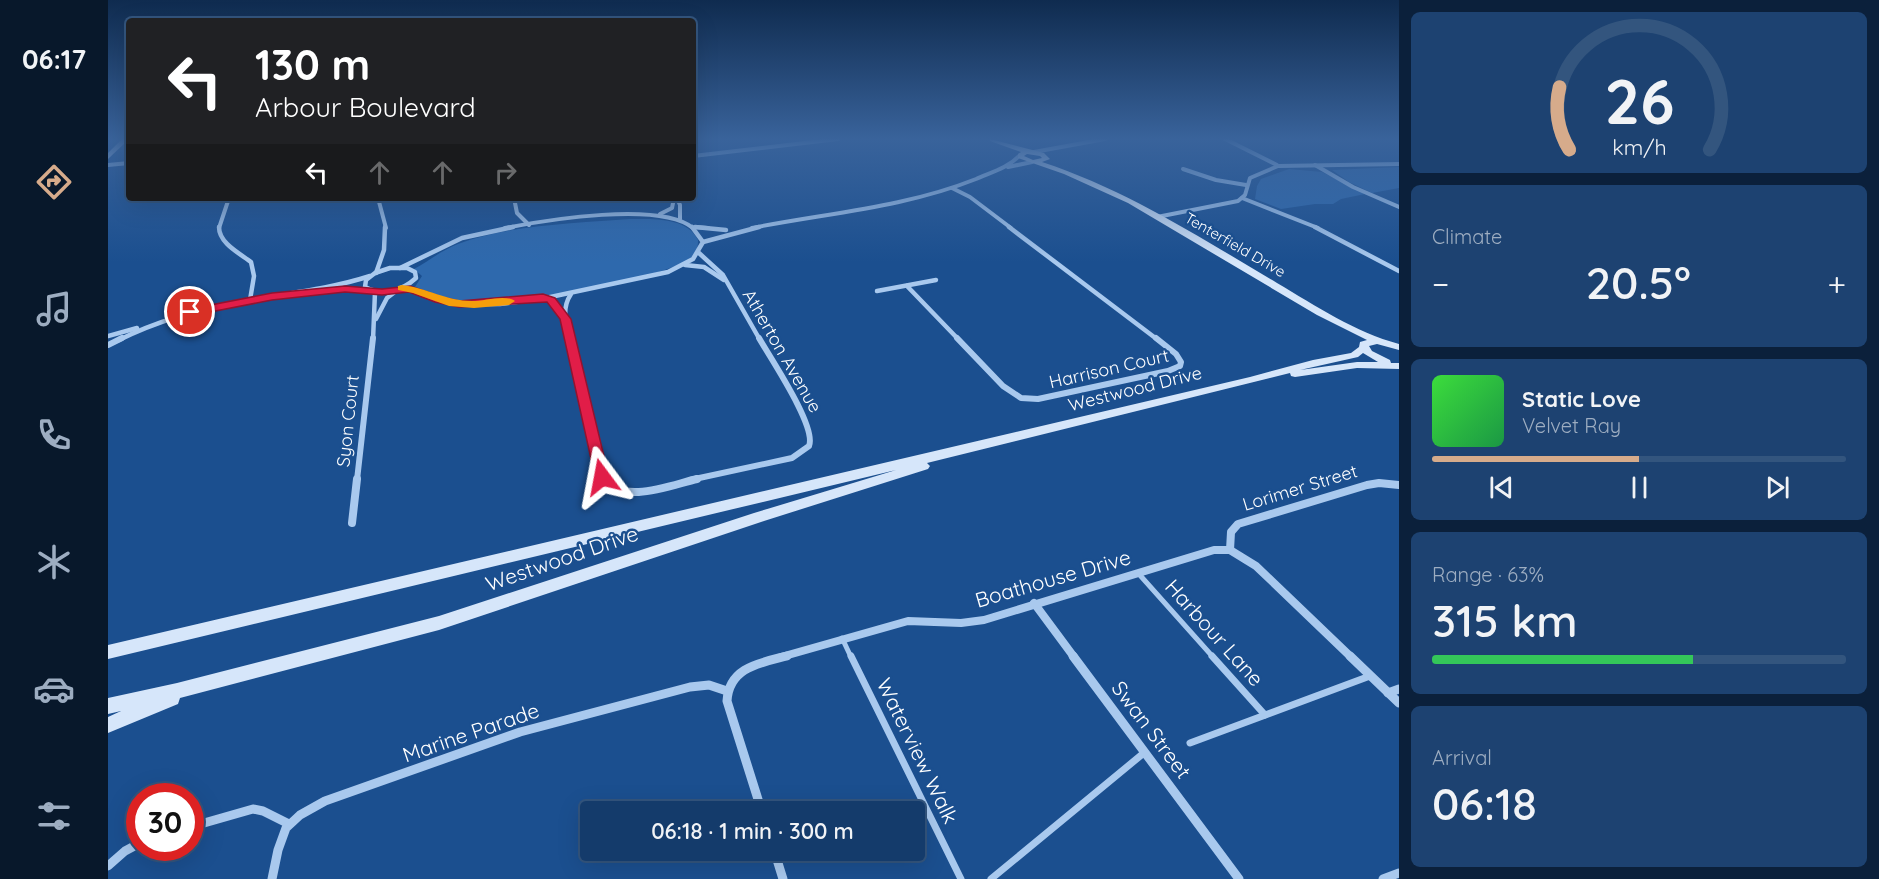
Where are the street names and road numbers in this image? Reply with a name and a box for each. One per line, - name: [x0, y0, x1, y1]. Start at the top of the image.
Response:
- street label: Tenterfield Drive: [1181, 208, 1289, 281]
- street label: Atherton Avenue: [738, 285, 827, 417]
- street label: Harrison Court: [1047, 344, 1171, 393]
- street label: Westwood Drive: [1066, 361, 1204, 416]
- street label: Syon Court: [331, 374, 364, 468]
- street label: Lorimer Street: [1240, 459, 1360, 516]
- street label: Westwood Drive: [482, 520, 641, 596]
- street label: Boathouse Drive: [972, 543, 1134, 613]
- street label: Harbour Lane: [1160, 573, 1270, 691]
- street label: Waterview Walk: [871, 674, 964, 828]
- street label: Swan Street: [1107, 675, 1197, 783]
- street label: Marine Parade: [399, 697, 542, 768]

